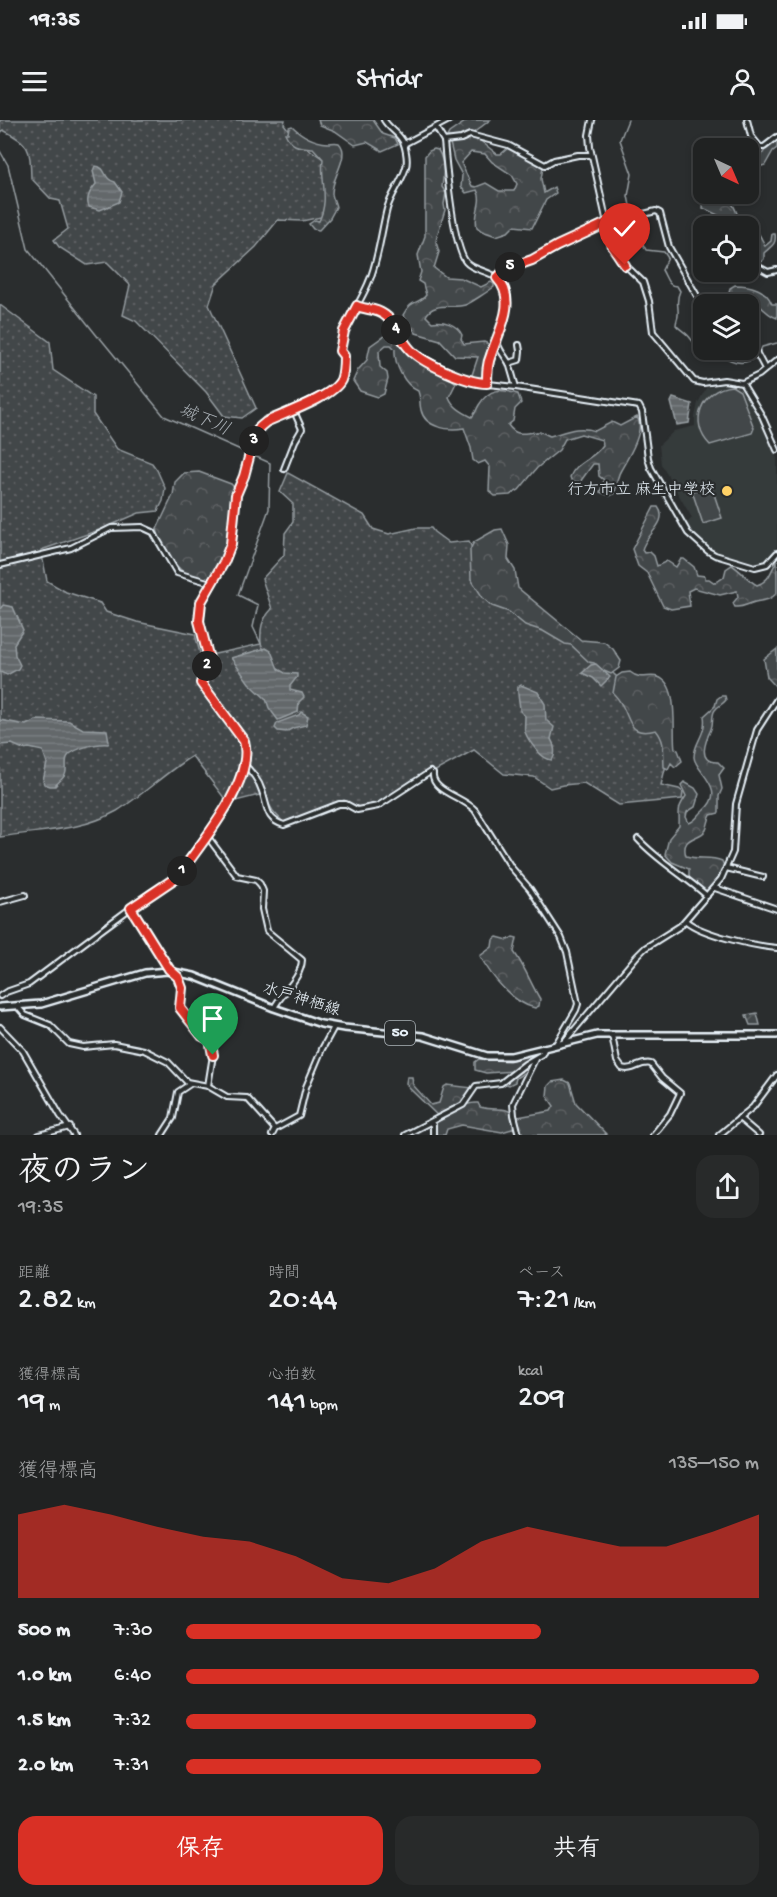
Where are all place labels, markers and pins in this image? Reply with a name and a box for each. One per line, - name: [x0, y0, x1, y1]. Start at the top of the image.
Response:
- pin: [599, 203, 650, 265]
- pin: 5: [495, 252, 525, 282]
- pin: 4: [381, 315, 411, 345]
- pin: 3: [239, 426, 269, 456]
- place label: 行方市立 麻生中学校: [567, 480, 715, 501]
- marker: 行方市立 麻生中学校: [720, 484, 734, 498]
- pin: 2: [192, 651, 222, 681]
- pin: 1: [167, 856, 197, 886]
- pin: [187, 993, 238, 1055]

